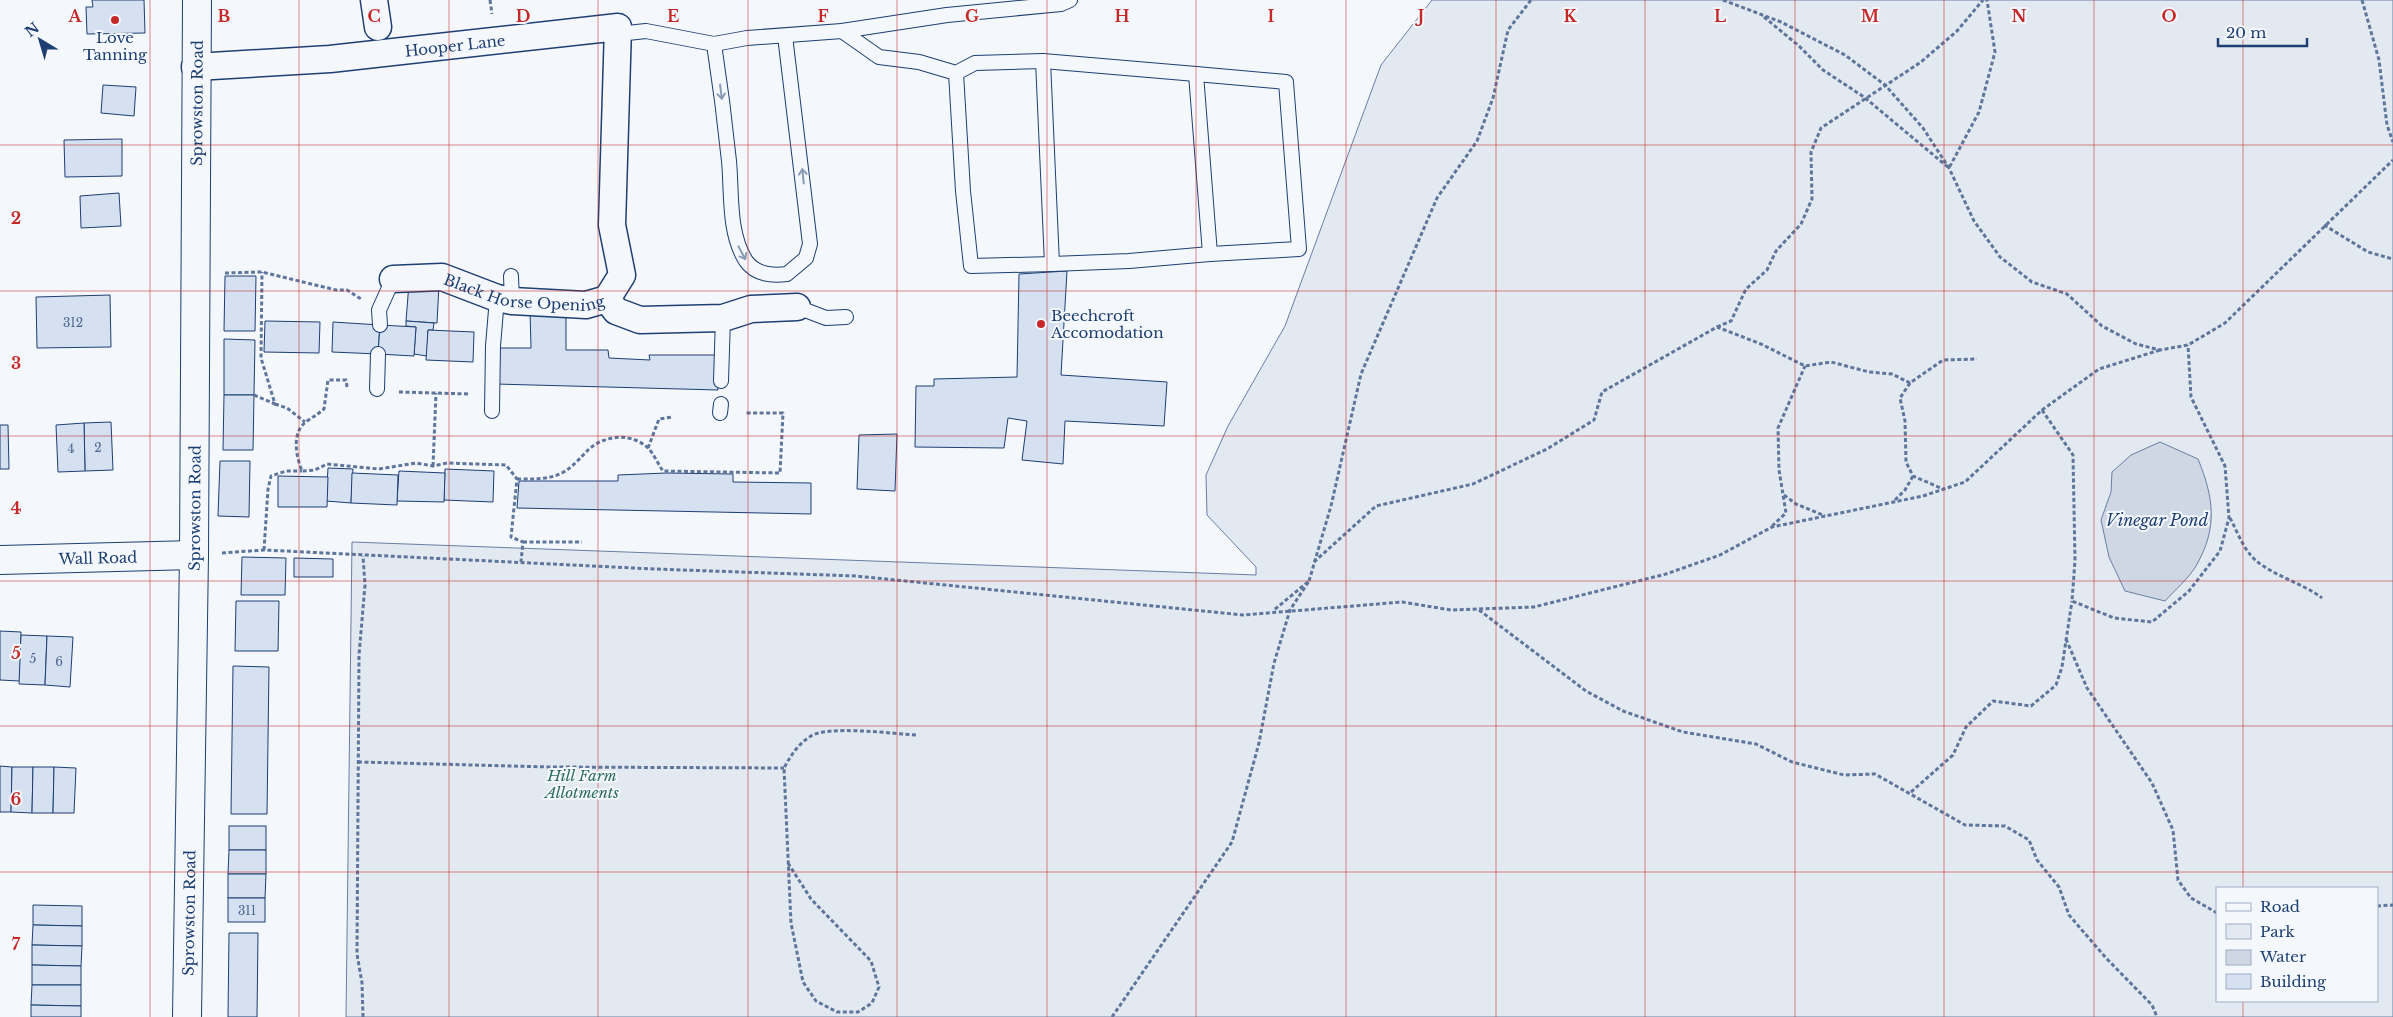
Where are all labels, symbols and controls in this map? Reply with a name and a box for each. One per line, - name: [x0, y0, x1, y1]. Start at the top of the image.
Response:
- text: A: [68, 6, 83, 26]
- text: B: [218, 6, 231, 26]
- text: C: [367, 6, 381, 26]
- text: D: [516, 6, 530, 26]
- text: E: [667, 6, 679, 26]
- text: F: [817, 6, 829, 26]
- text: G: [965, 6, 979, 26]
- text: H: [1114, 6, 1130, 26]
- text: I: [1268, 6, 1275, 26]
- text: J: [1415, 6, 1424, 26]
- text: K: [1563, 6, 1577, 26]
- text: L: [1714, 6, 1726, 26]
- text: M: [1861, 6, 1879, 26]
- text: N: [2011, 6, 2027, 26]
- text: O: [2161, 6, 2177, 26]
- marker: Love Tanning: [109, 14, 121, 26]
- north arrow: [15, 15, 65, 65]
- scale bar: [2218, 15, 2307, 47]
- text: N: [21, 19, 43, 41]
- text: 20 m: [2226, 23, 2266, 42]
- place label: Love Tanning: [83, 28, 148, 64]
- street label: Hooper Lane: [404, 30, 506, 60]
- street label: Sprowston Road: [187, 40, 206, 166]
- one-way arrow: [716, 84, 726, 100]
- one-way arrow: [798, 169, 808, 185]
- text: 2: [11, 208, 21, 228]
- one-way arrow: [737, 245, 747, 260]
- street label: Black Horse Opening: [441, 269, 608, 314]
- place label: Beechcroft Accomodation: [1050, 306, 1164, 342]
- house number: 312: [63, 315, 83, 330]
- marker: Beechcroft Accomodation: [1035, 318, 1047, 330]
- text: 3: [11, 353, 21, 373]
- house number: 2: [94, 440, 102, 455]
- house number: 4: [67, 441, 75, 456]
- street label: Sprowston Road: [184, 445, 204, 571]
- text: 4: [11, 498, 21, 518]
- water label: Vinegar Pond: [2106, 510, 2209, 530]
- street label: Wall Road: [57, 547, 138, 568]
- text: 5: [11, 643, 21, 663]
- house number: 5: [30, 651, 37, 666]
- house number: 6: [55, 654, 63, 669]
- park label: Hill Farm Allotments: [543, 766, 619, 802]
- text: 6: [11, 789, 22, 809]
- street label: Sprowston Road: [178, 850, 199, 976]
- legend: [2216, 887, 2378, 1002]
- text: Road: [2260, 897, 2300, 916]
- house number: 311: [238, 903, 256, 918]
- text: Park: [2260, 922, 2296, 941]
- text: 7: [12, 934, 21, 954]
- text: Water: [2259, 947, 2307, 966]
- text: Building: [2260, 972, 2327, 991]

